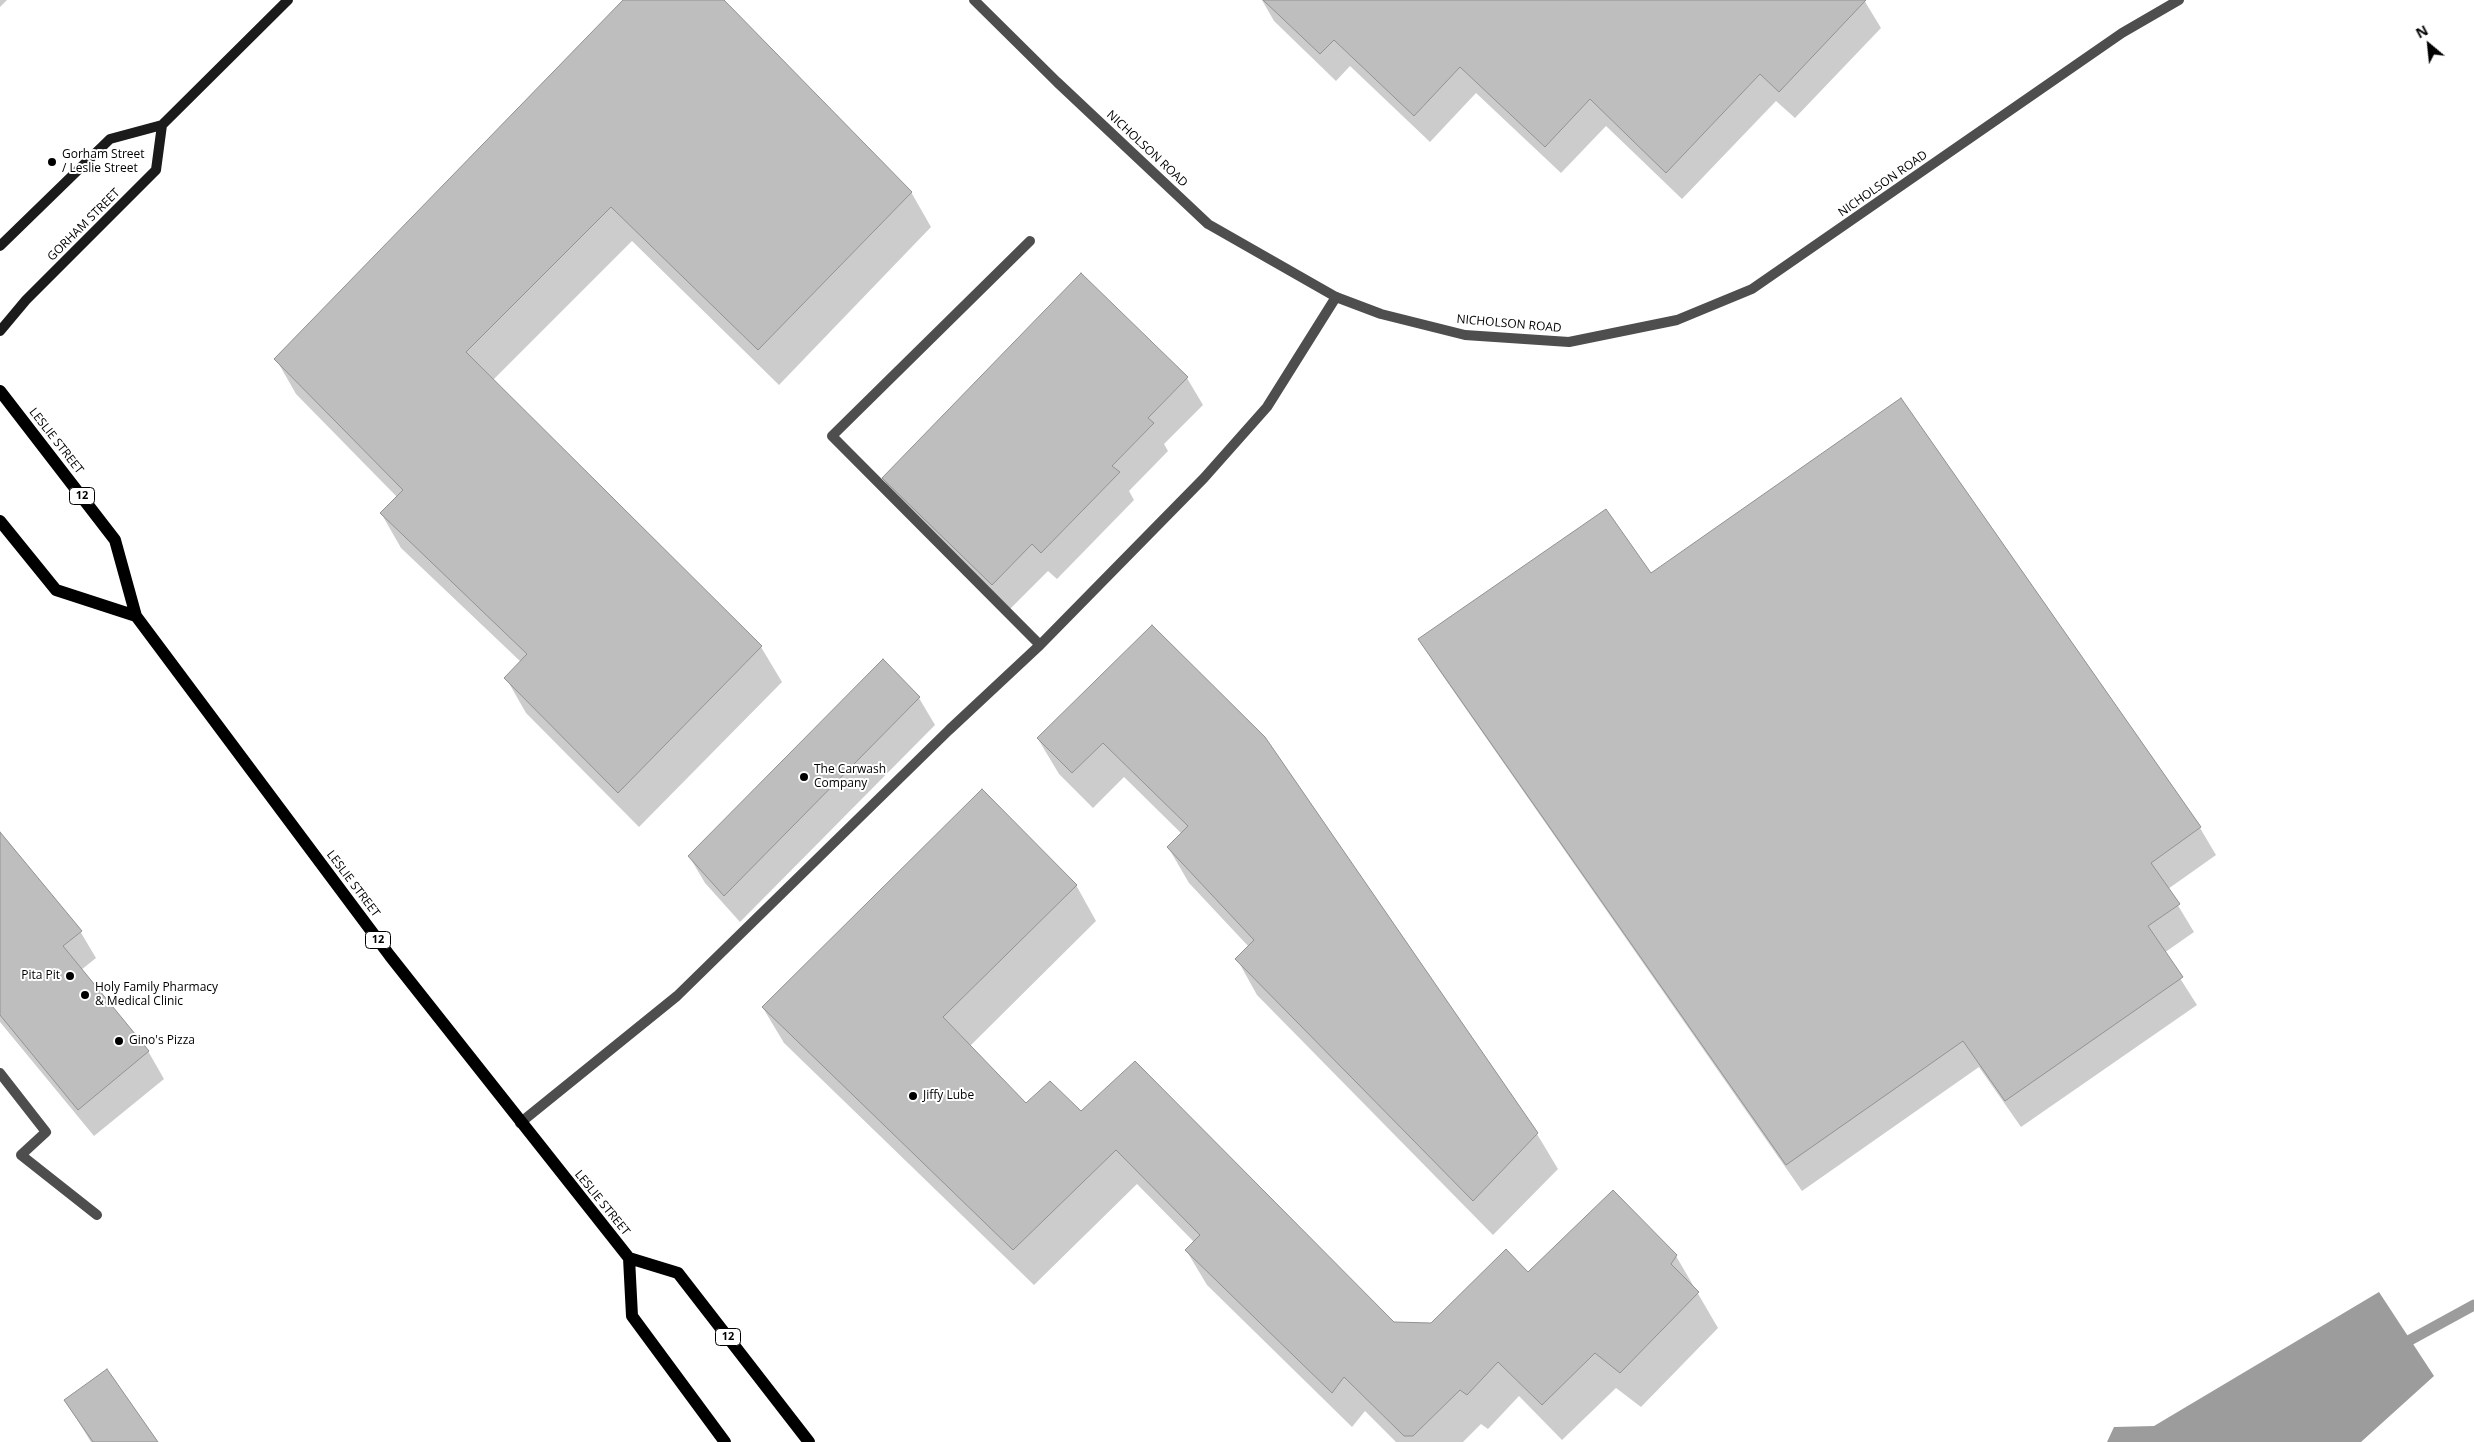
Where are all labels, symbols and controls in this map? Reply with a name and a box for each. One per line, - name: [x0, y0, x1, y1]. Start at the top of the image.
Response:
- north arrow: [2404, 20, 2454, 70]
- text: N: [2412, 20, 2431, 42]
- street label: NICHOLSON ROAD: [1104, 108, 1190, 190]
- place label: Gorham Street / Leslie Street: [62, 148, 145, 176]
- street label: NICHOLSON ROAD: [1836, 148, 1930, 220]
- marker: Gorham Street / Leslie Street: [46, 156, 58, 168]
- street label: GORHAM STREET: [45, 186, 123, 264]
- street label: NICHOLSON ROAD: [1456, 312, 1562, 336]
- street label: LESLIE STREET: [26, 405, 86, 477]
- road number: 12: [70, 488, 94, 504]
- place label: The Carwash Company: [814, 763, 886, 791]
- marker: The Carwash Company: [798, 771, 810, 783]
- street label: LESLIE STREET: [323, 848, 383, 920]
- road number: 12: [366, 932, 390, 948]
- place label: Pita Pit: [21, 969, 60, 983]
- marker: Pita Pit: [64, 970, 76, 982]
- place label: Holy Family Pharmacy & Medical Clinic: [95, 981, 218, 1009]
- marker: Holy Family Pharmacy & Medical Clinic: [79, 989, 91, 1001]
- place label: Gino's Pizza: [129, 1034, 195, 1048]
- marker: Gino's Pizza: [113, 1035, 125, 1047]
- place label: Jiffy Lube: [923, 1089, 974, 1103]
- marker: Jiffy Lube: [907, 1090, 919, 1102]
- street label: LESLIE STREET: [571, 1168, 633, 1238]
- road number: 12: [716, 1328, 740, 1345]

